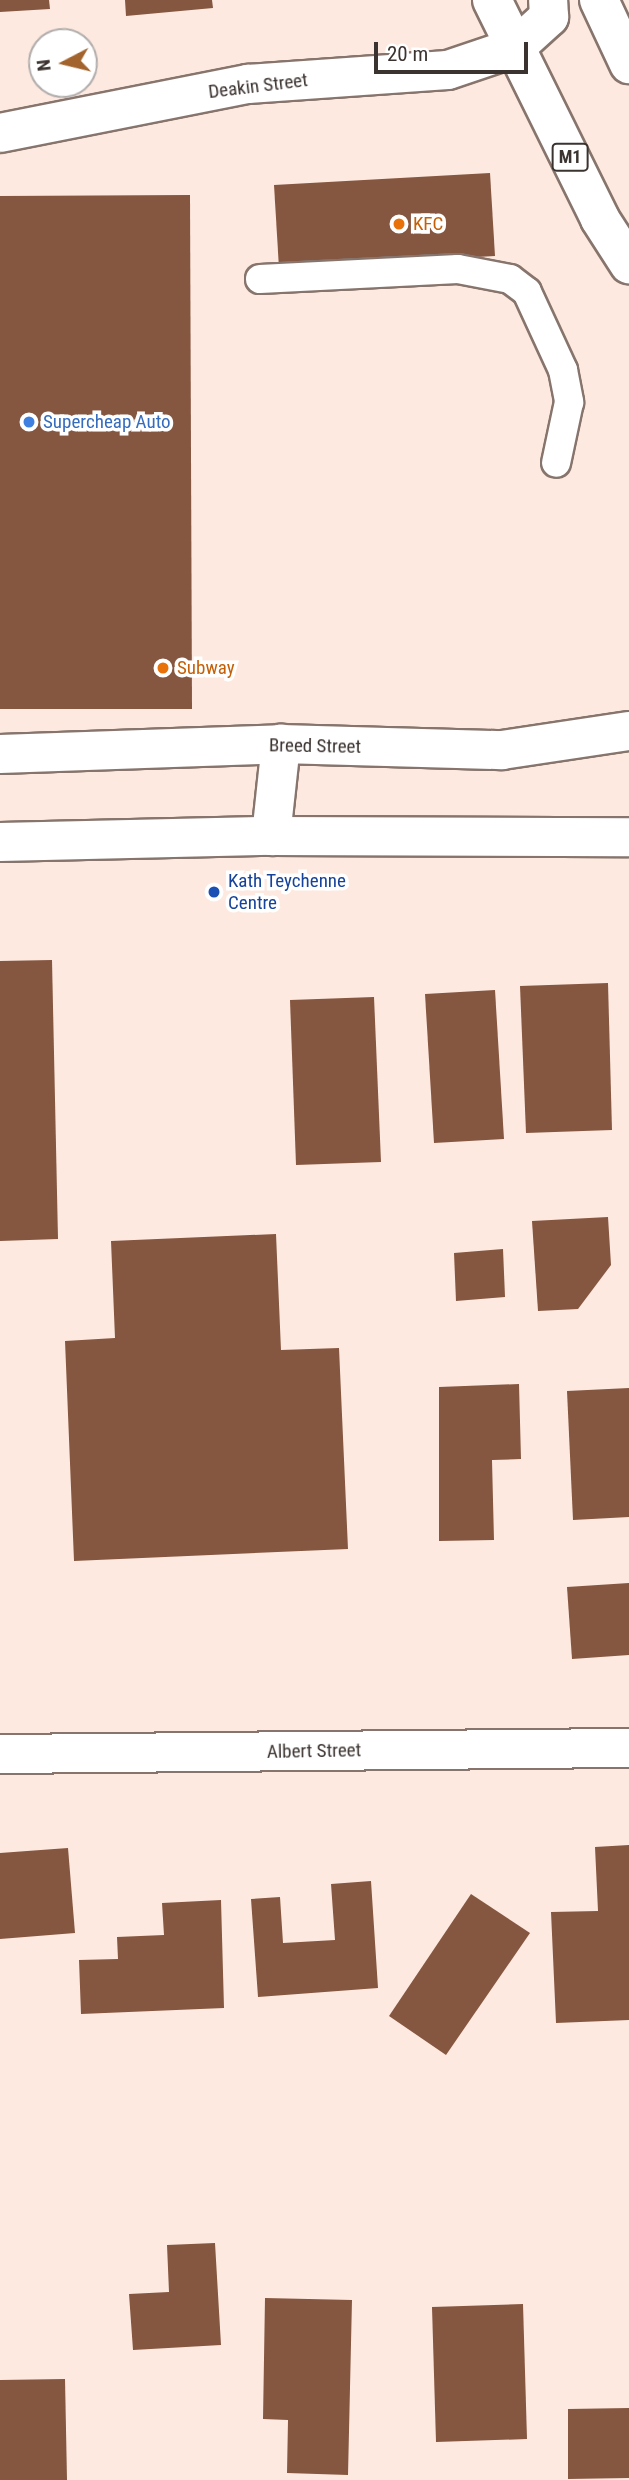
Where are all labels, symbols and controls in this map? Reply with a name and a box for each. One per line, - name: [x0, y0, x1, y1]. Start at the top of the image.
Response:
- north arrow: [28, 28, 98, 98]
- scale bar: [377, 28, 531, 72]
- text: 20 m: [387, 42, 428, 66]
- text: N: [32, 58, 56, 73]
- street label: Deakin Street: [207, 69, 309, 103]
- road number: M1: [551, 142, 589, 172]
- place label: KFC: [413, 213, 443, 235]
- marker: KFC: [391, 216, 407, 232]
- place label: Supercheap Auto: [43, 411, 171, 433]
- marker: Supercheap Auto: [21, 414, 37, 430]
- place label: Subway: [177, 657, 235, 679]
- marker: Subway: [155, 660, 171, 676]
- street label: Breed Street: [269, 734, 361, 758]
- place label: Kath Teychenne Centre: [228, 870, 346, 914]
- marker: Kath Teychenne Centre: [206, 884, 222, 900]
- street label: Albert Street: [267, 1739, 361, 1763]

